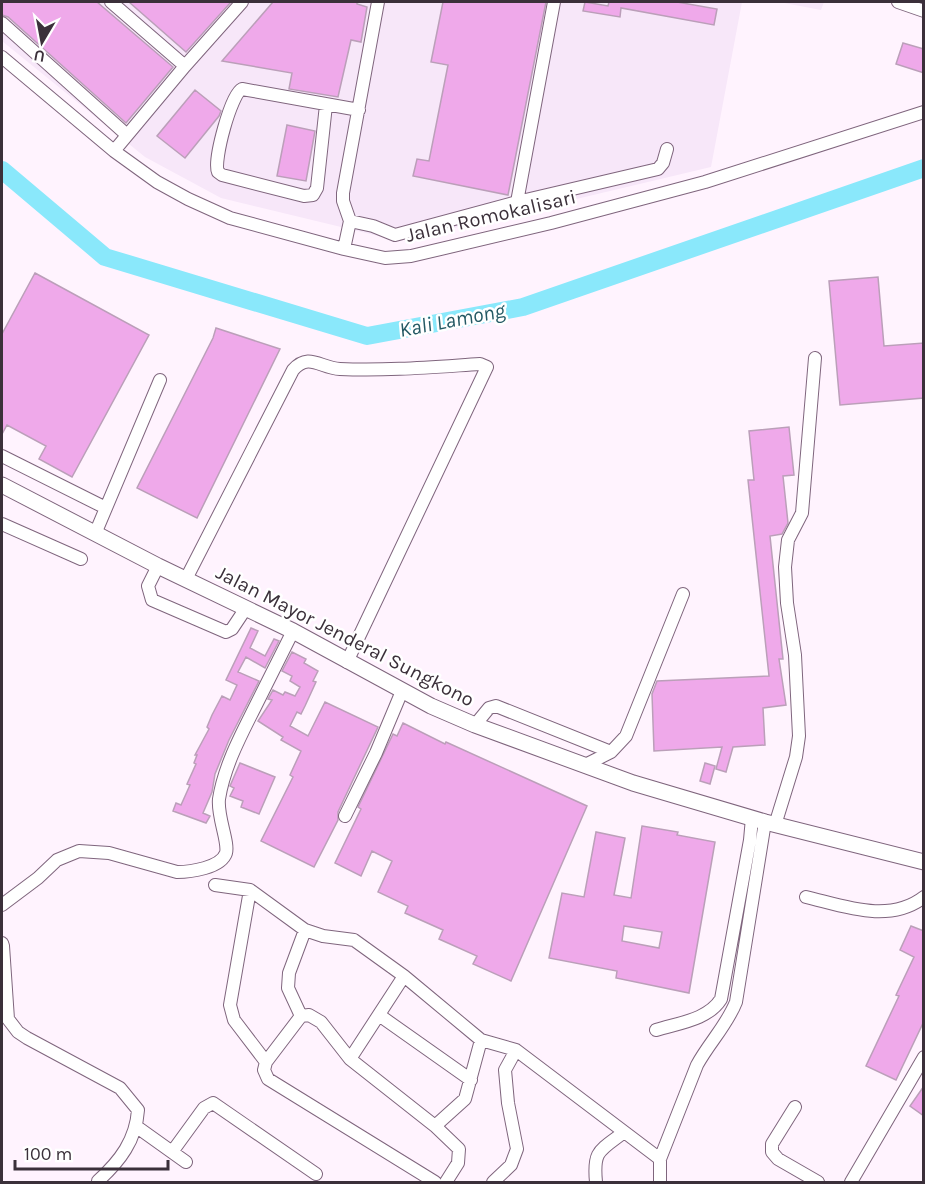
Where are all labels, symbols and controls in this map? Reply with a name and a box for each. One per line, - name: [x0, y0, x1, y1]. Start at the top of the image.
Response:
- north arrow: [12, 12, 72, 72]
- text: U: [32, 46, 47, 67]
- street label: Jalan Romokalisari: [404, 185, 578, 247]
- water label: Kali Lamong: [397, 298, 508, 342]
- street label: Jalan Mayor Jenderal Sungkono: [212, 561, 478, 711]
- scale bar: [15, 1133, 168, 1171]
- text: 100 m: [24, 1143, 72, 1165]

